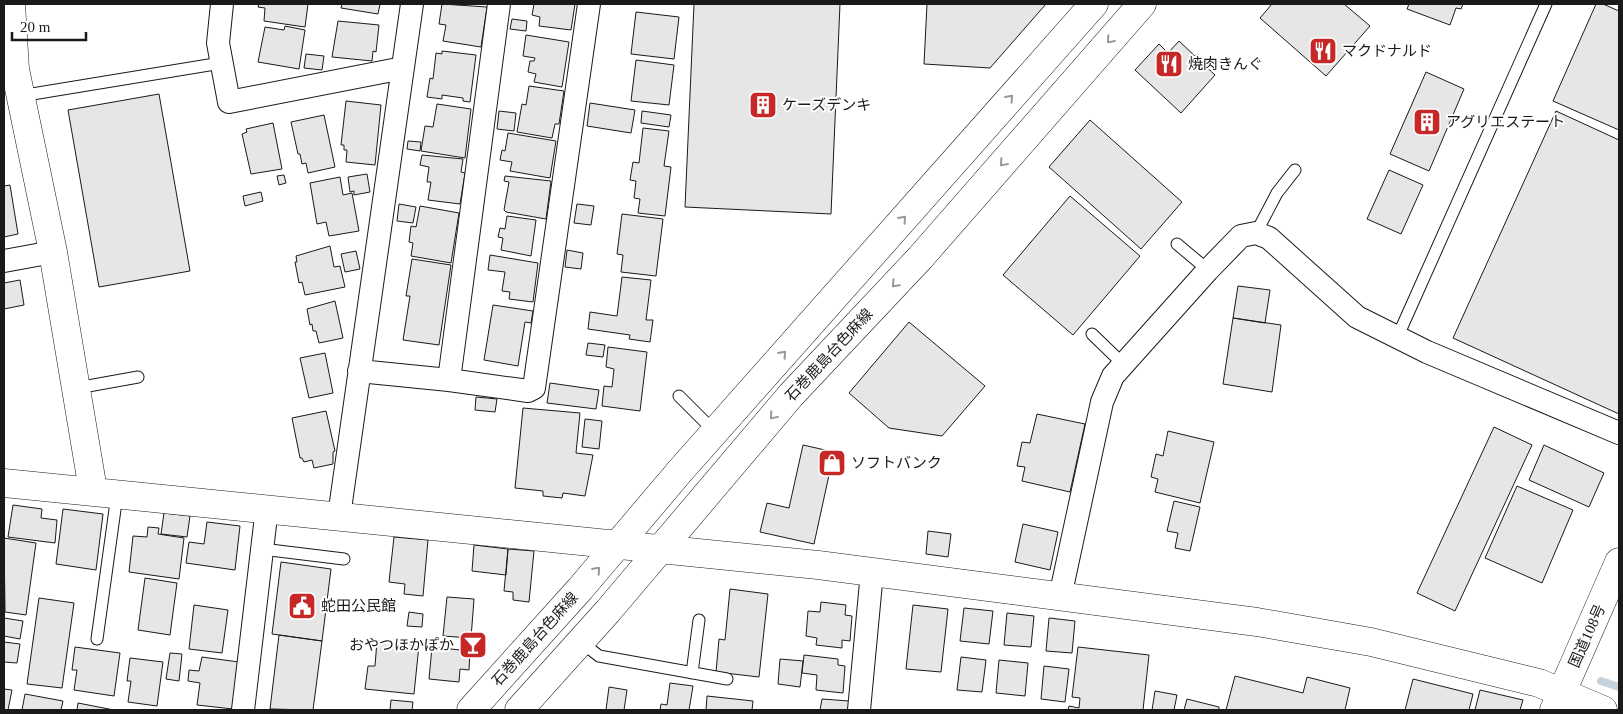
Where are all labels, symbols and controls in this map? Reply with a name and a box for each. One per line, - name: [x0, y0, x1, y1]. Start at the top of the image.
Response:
- scale bar: [12, 10, 86, 42]
- text: 20 m: [20, 19, 51, 35]
- one-way arrow: [1107, 35, 1116, 44]
- restaurant icon: マクドナルド: [1308, 36, 1338, 66]
- place label: マクドナルド: [1342, 43, 1432, 59]
- restaurant icon: 焼肉きんぐ: [1154, 49, 1184, 79]
- place label: 焼肉きんぐ: [1188, 56, 1263, 72]
- building icon: ケーズデンキ: [748, 90, 778, 120]
- one-way arrow: [1005, 94, 1014, 103]
- place label: ケーズデンキ: [782, 97, 871, 113]
- building icon: アグリエステート: [1412, 107, 1442, 137]
- place label: アグリエステート: [1446, 114, 1565, 130]
- one-way arrow: [1000, 157, 1009, 166]
- one-way arrow: [897, 216, 906, 225]
- one-way arrow: [892, 278, 901, 287]
- street label: 石巻鹿島台色麻線: [782, 306, 876, 404]
- one-way arrow: [777, 351, 786, 360]
- one-way arrow: [770, 411, 779, 420]
- shop icon: ソフトバンク: [817, 448, 847, 478]
- place label: ソフトバンク: [851, 455, 942, 471]
- one-way arrow: [591, 566, 600, 575]
- street label: 石巻鹿島台色麻線: [489, 589, 581, 689]
- public building icon: 蛇田公民館: [287, 591, 317, 621]
- place label: 蛇田公民館: [321, 598, 396, 614]
- street label: 国道108号: [1566, 602, 1608, 670]
- bar icon: おやつほかぽか: [458, 630, 488, 660]
- place label: おやつほかぽか: [349, 637, 454, 653]

